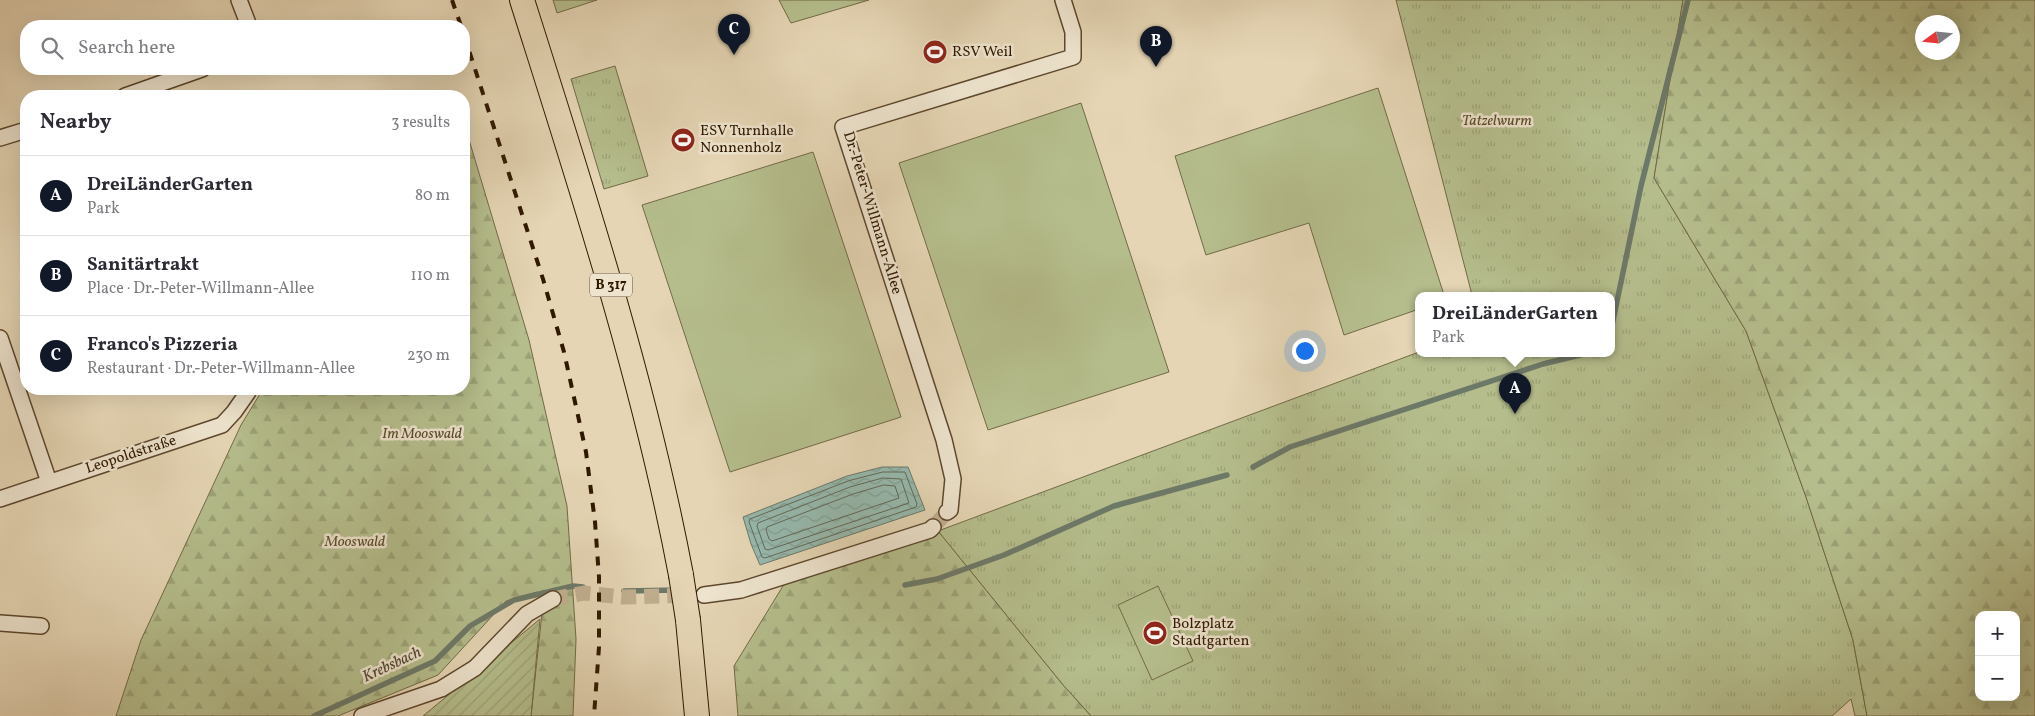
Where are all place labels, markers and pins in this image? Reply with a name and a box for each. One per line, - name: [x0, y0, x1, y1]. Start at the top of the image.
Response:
- pin: C: [718, 14, 750, 55]
- pin: B: [1140, 26, 1172, 67]
- sports icon: RSV Weil: [922, 39, 948, 65]
- place label: RSV Weil: [952, 42, 1013, 63]
- place label: ESV Turnhalle Nonnenholz: [700, 121, 794, 159]
- sports icon: ESV Turnhalle Nonnenholz: [670, 127, 696, 153]
- pin: A: [1499, 373, 1531, 414]
- place label: Bolzplatz Stadtgarten: [1172, 614, 1249, 652]
- sports icon: Bolzplatz Stadtgarten: [1142, 620, 1168, 646]

